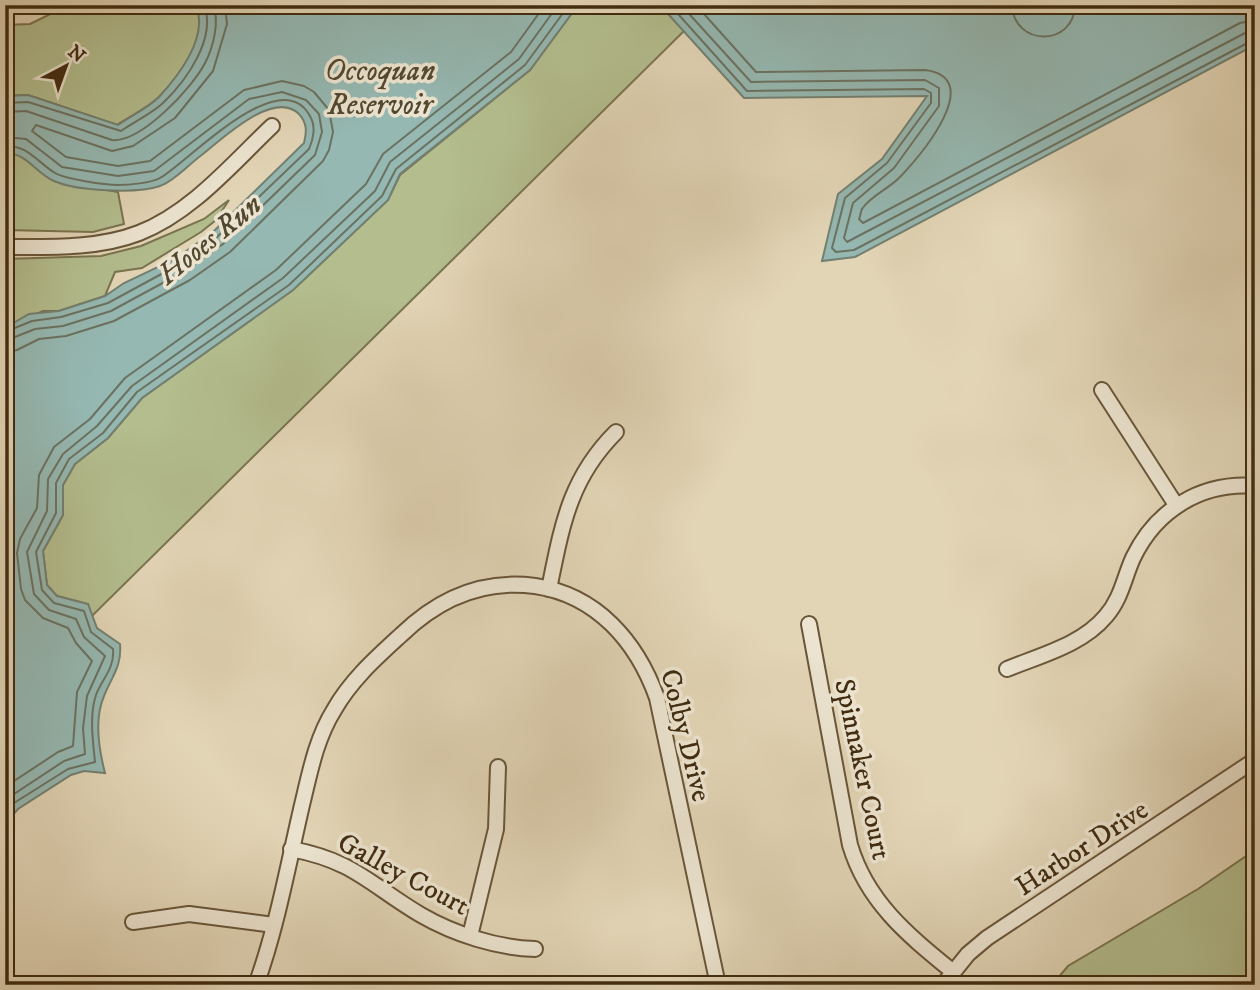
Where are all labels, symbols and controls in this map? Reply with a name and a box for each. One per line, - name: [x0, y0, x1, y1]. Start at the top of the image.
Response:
- north arrow: [32, 32, 102, 102]
- text: N: [63, 41, 90, 68]
- water label: Occoquan Reservoir: [325, 53, 435, 124]
- water label: Hooes Run: [149, 187, 270, 294]
- street label: Colby Drive: [652, 665, 719, 805]
- street label: Spinnaker Court: [826, 676, 899, 863]
- street label: Harbor Drive: [1009, 792, 1155, 904]
- street label: Galley Court: [331, 825, 475, 924]

